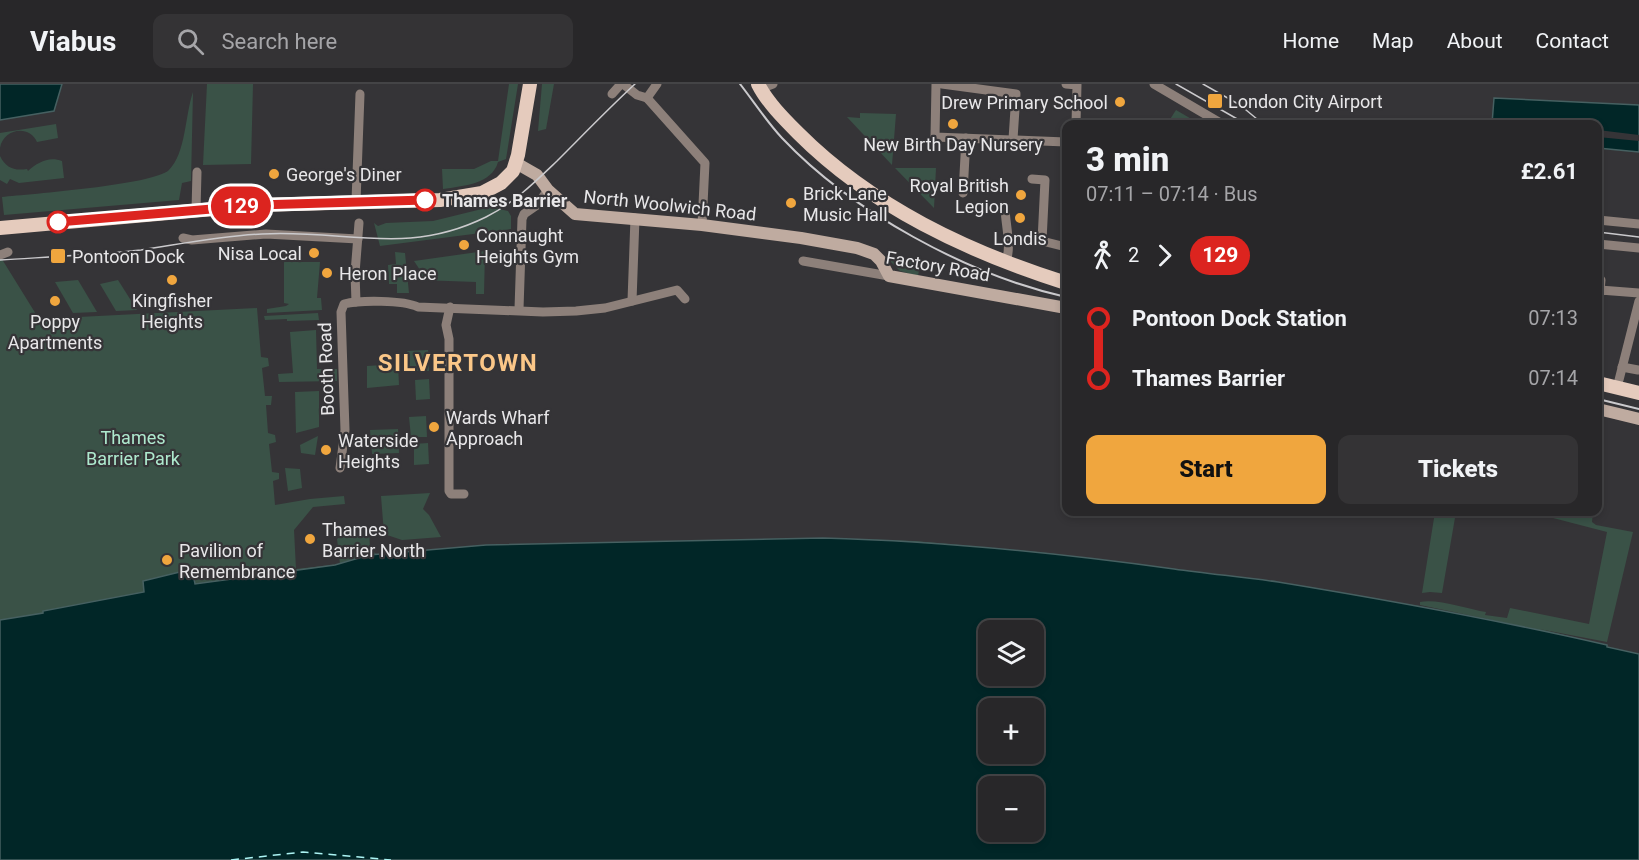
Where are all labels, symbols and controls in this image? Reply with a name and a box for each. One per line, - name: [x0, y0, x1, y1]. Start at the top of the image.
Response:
- search box: [153, 14, 573, 68]
- text: Viabus: [30, 25, 117, 58]
- icon: search: [174, 25, 207, 58]
- text: Search here: [222, 29, 337, 54]
- text: Home: [1283, 29, 1339, 53]
- text: Map: [1372, 29, 1414, 53]
- text: About: [1447, 29, 1503, 53]
- text: Contact: [1536, 29, 1609, 53]
- place label: London City Airport: [1228, 91, 1383, 112]
- place label: Drew Primary School: [941, 92, 1108, 113]
- marker: London City Airport: [1206, 92, 1224, 110]
- marker: Drew Primary School: [1113, 95, 1127, 109]
- marker: New Birth Day Nursery: [946, 117, 960, 131]
- place label: New Birth Day Nursery: [863, 134, 1043, 155]
- text: 3 min: [1086, 140, 1169, 179]
- text: £2.61: [1521, 159, 1578, 184]
- place label: George's Diner: [286, 164, 402, 185]
- marker: George's Diner: [267, 167, 281, 181]
- place label: Royal British Legion: [910, 175, 1009, 217]
- text: 07:11 – 07:14 · Bus: [1086, 182, 1258, 206]
- place label: Brick Lane Music Hall: [803, 183, 888, 225]
- street label: North Woolwich Road: [583, 185, 757, 225]
- line badge: 129: [206, 186, 276, 226]
- marker: Royal British Legion: [1014, 188, 1028, 202]
- marker: Thames Barrier: [414, 189, 436, 211]
- place label: Thames Barrier: [442, 190, 568, 211]
- text: 129: [223, 194, 259, 218]
- marker: Brick Lane Music Hall: [784, 196, 798, 210]
- unlabelled marker: [47, 211, 69, 233]
- marker: Londis: [1013, 211, 1027, 225]
- place label: Connaught Heights Gym: [476, 225, 579, 267]
- place label: Londis: [993, 228, 1047, 249]
- marker: Connaught Heights Gym: [457, 238, 471, 252]
- icon: walk: [1086, 239, 1119, 272]
- icon: forward: [1148, 239, 1181, 272]
- place label: Nisa Local: [218, 243, 302, 264]
- text: 2: [1128, 243, 1139, 267]
- text: 129: [1202, 243, 1238, 267]
- place label: Pontoon Dock: [72, 246, 186, 267]
- marker: Nisa Local: [307, 246, 321, 260]
- marker: Pontoon Dock: [49, 247, 67, 265]
- street label: Factory Road: [884, 247, 992, 285]
- place label: Heron Place: [339, 263, 436, 284]
- marker: Heron Place: [320, 266, 334, 280]
- marker: Kingfisher Heights: [165, 273, 179, 287]
- place label: Kingfisher Heights: [132, 290, 212, 332]
- marker: Poppy Apartments: [48, 294, 62, 308]
- text: Pontoon Dock Station: [1132, 306, 1347, 331]
- text: 07:13: [1528, 306, 1578, 330]
- place label: Poppy Apartments: [8, 311, 102, 353]
- street label: Booth Road: [314, 322, 338, 416]
- district label: SILVERTOWN: [378, 349, 538, 377]
- text: Thames Barrier: [1132, 366, 1285, 391]
- text: 07:14: [1528, 366, 1578, 390]
- place label: Wards Wharf Approach: [446, 407, 550, 449]
- marker: Wards Wharf Approach: [427, 420, 441, 434]
- park label: Thames Barrier Park: [86, 427, 181, 469]
- place label: Waterside Heights: [338, 430, 418, 472]
- button: Start: [1086, 435, 1326, 504]
- button: Tickets: [1338, 435, 1578, 504]
- marker: Waterside Heights: [319, 443, 333, 457]
- place label: Thames Barrier North: [322, 519, 425, 561]
- marker: Thames Barrier North: [303, 532, 317, 546]
- place label: Pavilion of Remembrance: [179, 540, 295, 582]
- marker: Pavilion of Remembrance: [160, 553, 174, 567]
- map controls: [978, 620, 1044, 842]
- button: layers: [978, 620, 1044, 686]
- button: +: [978, 698, 1044, 764]
- button: −: [978, 776, 1044, 842]

